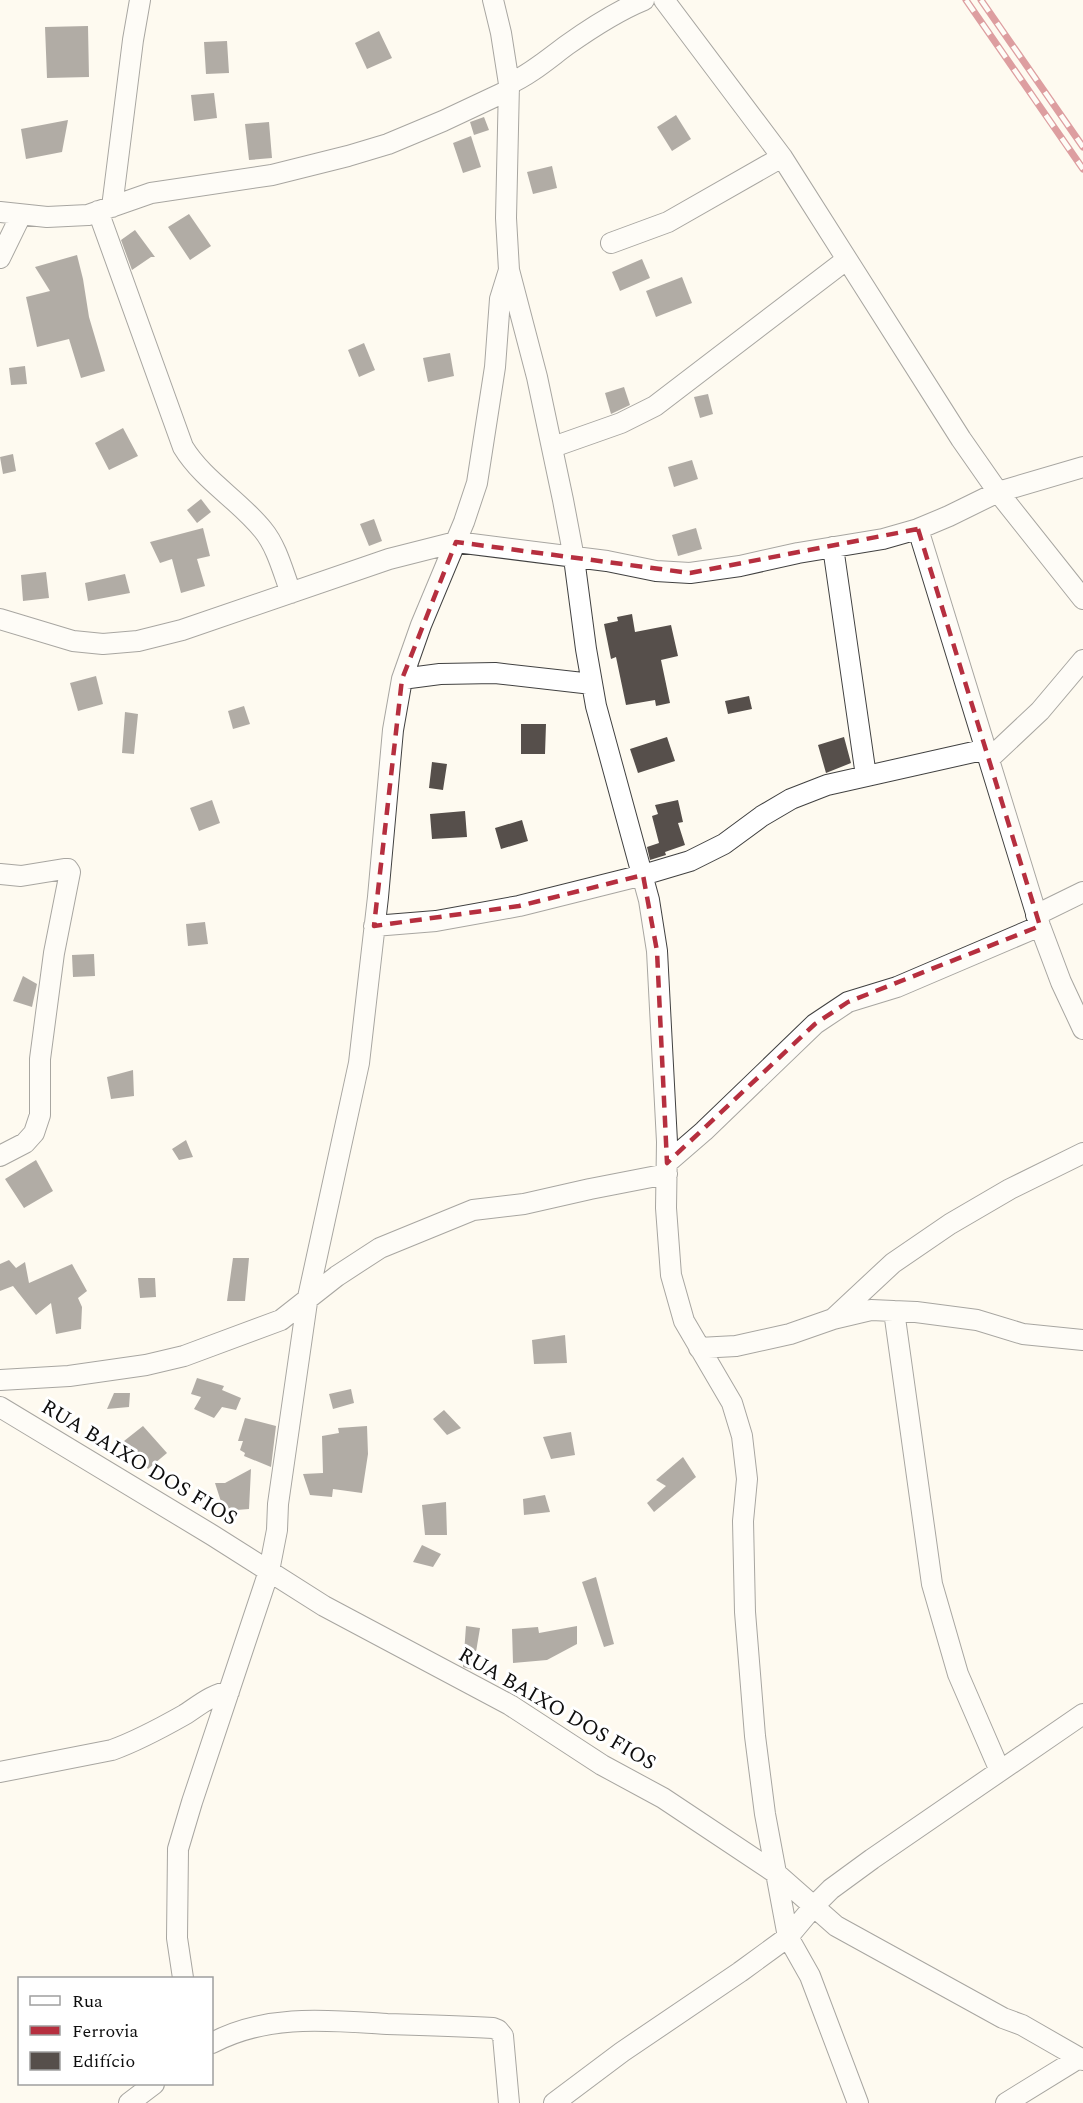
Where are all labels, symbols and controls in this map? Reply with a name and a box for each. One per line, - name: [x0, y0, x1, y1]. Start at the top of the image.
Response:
- street label: RUA BAIXO DOS FIOS: [35, 1392, 243, 1534]
- street label: RUA BAIXO DOS FIOS: [452, 1639, 662, 1779]
- legend: [18, 1977, 213, 2085]
- text: Rua: [72, 1988, 103, 2015]
- text: Ferrovia: [72, 2018, 139, 2045]
- text: Edifício: [72, 2048, 135, 2075]

